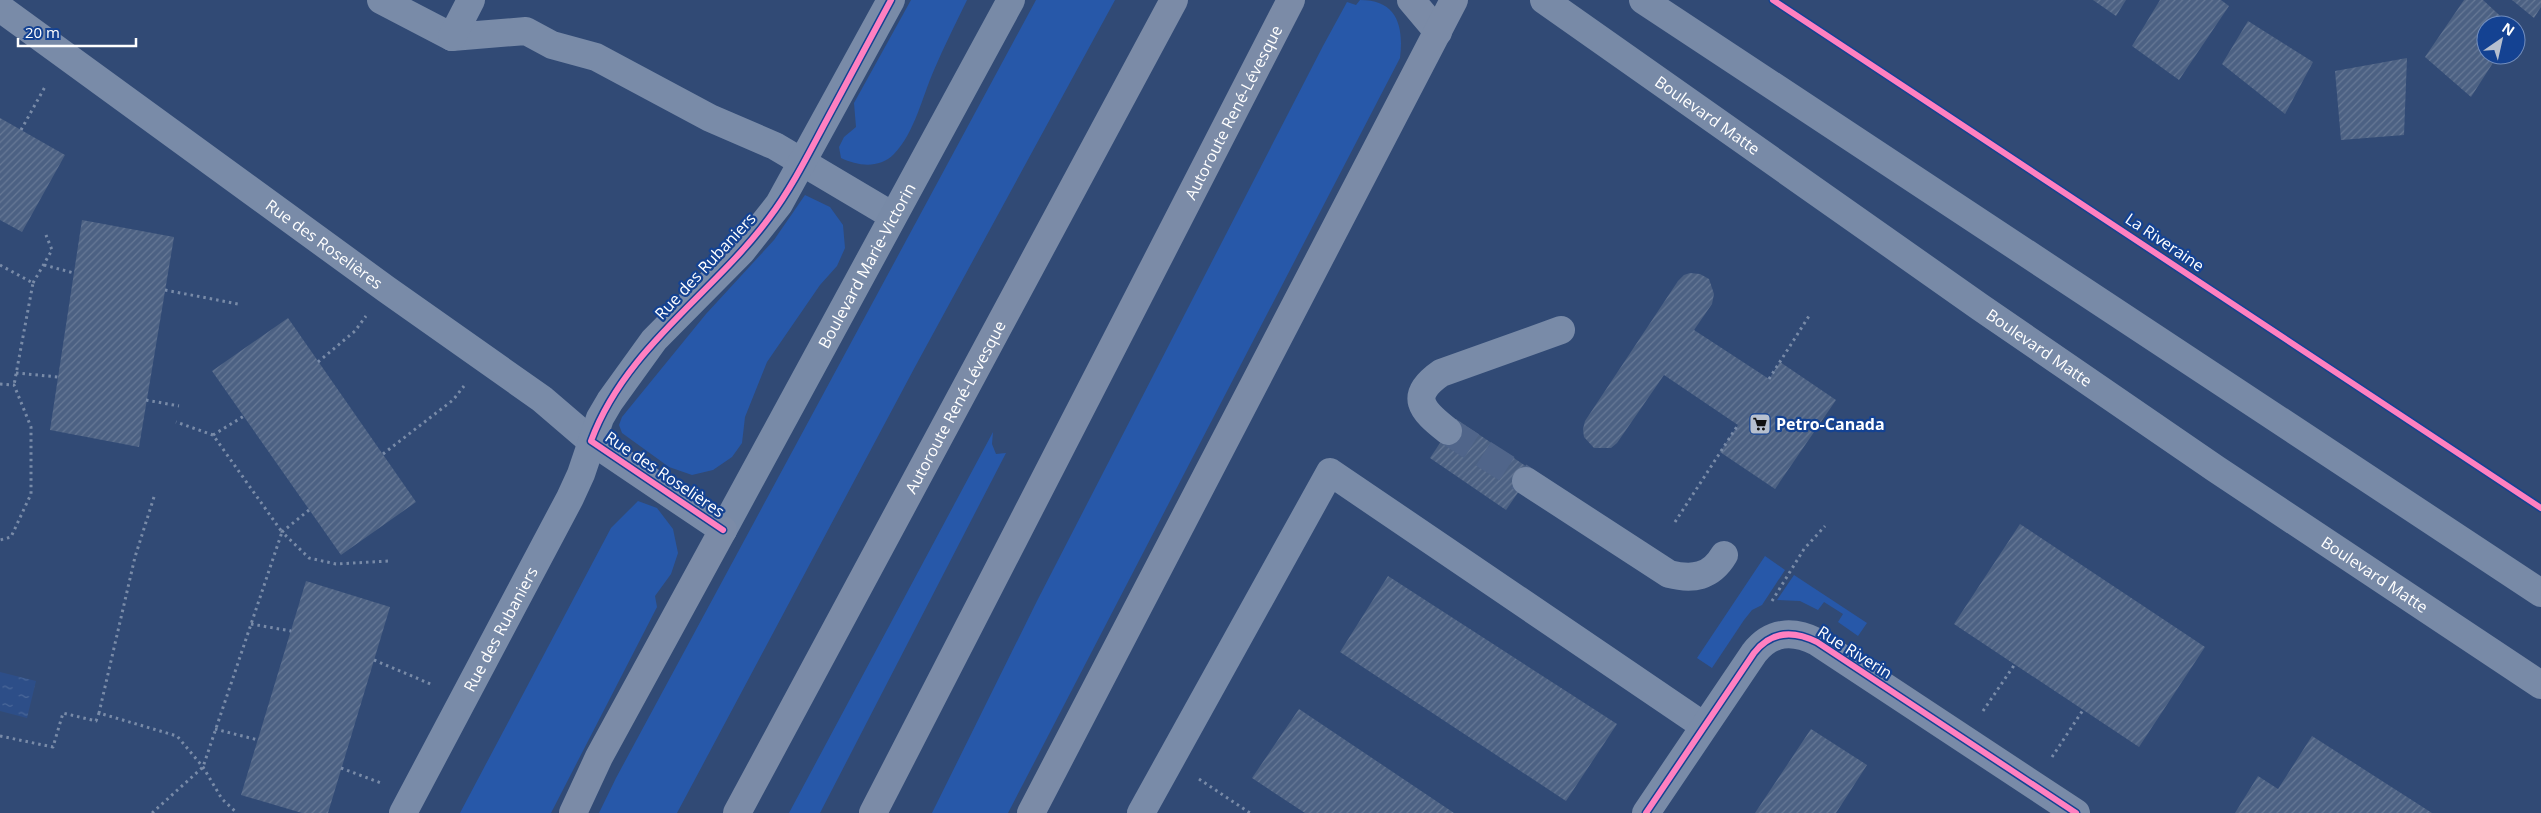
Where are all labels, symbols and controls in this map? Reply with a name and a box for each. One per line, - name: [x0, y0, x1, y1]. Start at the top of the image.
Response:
- scale bar: [18, 15, 135, 47]
- north arrow: [2476, 15, 2526, 65]
- text: N: [2499, 18, 2519, 40]
- street label: Autoroute René-Lévesque: [1179, 21, 1287, 203]
- text: 20 m: [25, 22, 60, 42]
- street label: Boulevard Matte: [1651, 70, 1765, 160]
- street label: Boulevard Marie-Victorin: [813, 179, 921, 352]
- street label: Rue des Roselières: [261, 194, 387, 294]
- street label: Rue des Rubaniers: [650, 208, 760, 324]
- street label: La Riveraine: [2121, 208, 2209, 276]
- street label: Boulevard Matte: [1982, 303, 2096, 392]
- street label: Autoroute René-Lévesque: [900, 317, 1011, 497]
- supermarket icon: Petro-Canada: [1748, 412, 1772, 436]
- place label: Petro-Canada: [1776, 413, 1885, 435]
- street label: Rue des Roselières: [601, 426, 729, 522]
- street label: Boulevard Matte: [2317, 531, 2432, 618]
- street label: Rue des Rubaniers: [458, 563, 543, 696]
- street label: Rue Riverin: [1814, 620, 1896, 684]

